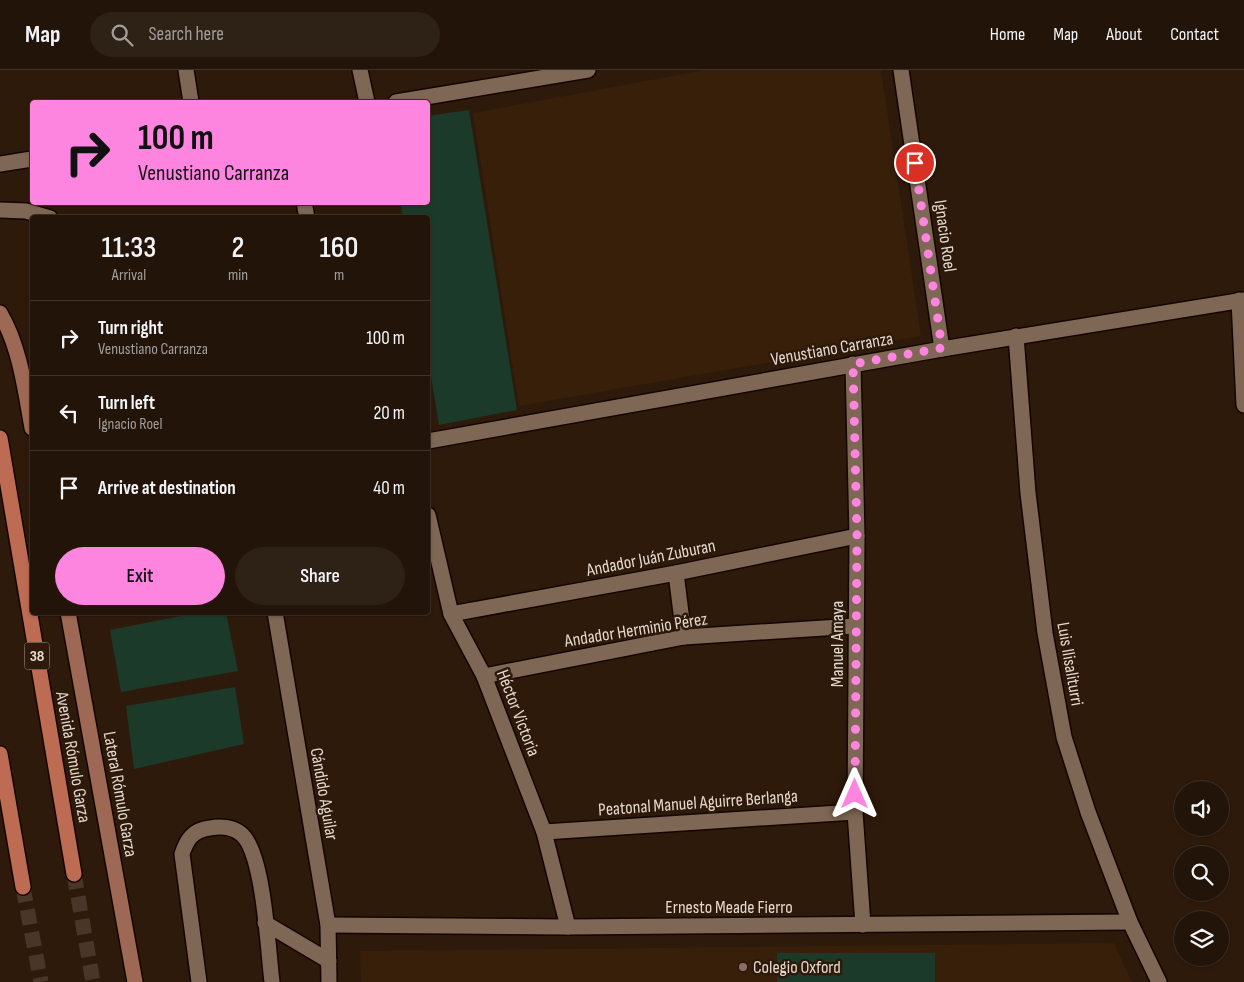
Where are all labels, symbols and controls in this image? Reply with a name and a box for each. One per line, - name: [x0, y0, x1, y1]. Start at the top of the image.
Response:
- search box: [90, 12, 440, 57]
- text: Map: [25, 20, 60, 49]
- icon: search: [108, 21, 136, 49]
- text: Search here: [148, 23, 224, 46]
- text: Home: [990, 24, 1025, 45]
- text: Map: [1053, 24, 1078, 45]
- text: About: [1106, 24, 1142, 45]
- text: Contact: [1170, 24, 1219, 45]
- text: 100 m: [138, 117, 214, 160]
- icon: right: [55, 120, 120, 185]
- pin: [894, 142, 936, 184]
- icon: arrive: [901, 149, 929, 177]
- text: Venustiano Carranza: [138, 160, 289, 187]
- street label: Ignacio Roel: [930, 199, 960, 273]
- text: 11:33: [102, 230, 156, 266]
- text: 2: [232, 230, 244, 266]
- text: 160: [320, 230, 358, 266]
- text: Arrival: [112, 266, 146, 285]
- text: min: [228, 266, 248, 285]
- text: m: [334, 266, 344, 285]
- text: Turn right: [98, 317, 163, 340]
- icon: right: [55, 324, 83, 352]
- text: 100 m: [366, 327, 405, 350]
- street label: Venustiano Carranza: [769, 328, 895, 370]
- text: Venustiano Carranza: [98, 340, 208, 359]
- text: Turn left: [98, 392, 155, 415]
- icon: left: [55, 399, 83, 427]
- text: 20 m: [373, 402, 405, 425]
- text: Ignacio Roel: [98, 415, 162, 434]
- icon: arrive: [55, 474, 83, 502]
- text: Arrive at destination: [98, 477, 236, 500]
- text: 40 m: [373, 477, 405, 500]
- street label: Andador Juán Zuburan: [584, 535, 717, 581]
- button: Exit: [55, 547, 225, 605]
- button: Share: [235, 547, 405, 605]
- street label: Manuel Amaya: [827, 601, 848, 687]
- street label: Andador Herminio Pérez: [562, 608, 709, 652]
- street label: Luis Ilisaliturri: [1052, 620, 1088, 708]
- road number: 38: [24, 642, 50, 670]
- street label: Héctor Victoria: [492, 667, 544, 759]
- street label: Avenida Rómulo Garza: [51, 689, 95, 824]
- street label: Lateral Rómulo Garza: [99, 730, 141, 858]
- street label: Cándido Aguilar: [306, 746, 342, 842]
- position arrow: [828, 767, 880, 819]
- map controls: [1174, 781, 1229, 966]
- button: sound: [1174, 781, 1229, 836]
- street label: Peatonal Manuel Aguirre Berlanga: [597, 786, 799, 820]
- button: search: [1174, 846, 1229, 901]
- street label: Ernesto Meade Fierro: [665, 897, 793, 918]
- button: layers: [1174, 911, 1229, 966]
- place label: Colegio Oxford: [753, 957, 841, 978]
- marker: Colegio Oxford: [737, 961, 749, 973]

